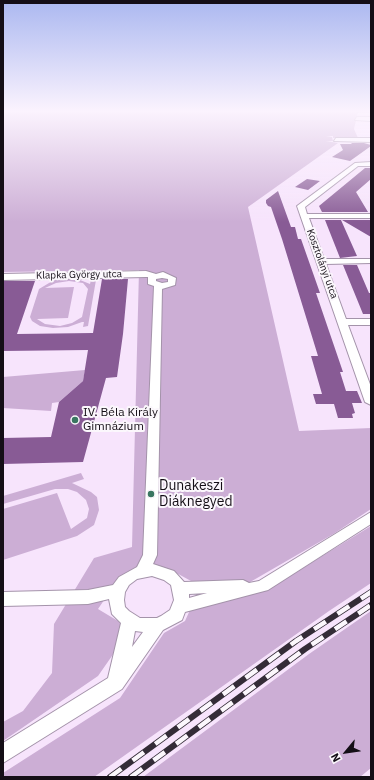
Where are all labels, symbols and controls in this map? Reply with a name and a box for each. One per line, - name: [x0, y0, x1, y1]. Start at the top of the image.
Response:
- street label: Kosztolányi utca: [304, 228, 340, 300]
- street label: Klapka György utca: [36, 268, 122, 282]
- place label: IV. Béla Király Gimnázium: [83, 406, 158, 434]
- marker: IV. Béla Király Gimnázium: [70, 415, 80, 425]
- place label: Dunakeszi Diáknegyed: [159, 478, 233, 510]
- marker: Dunakeszi Diáknegyed: [146, 489, 156, 499]
- north arrow: [326, 732, 366, 772]
- text: N: [327, 751, 344, 765]

